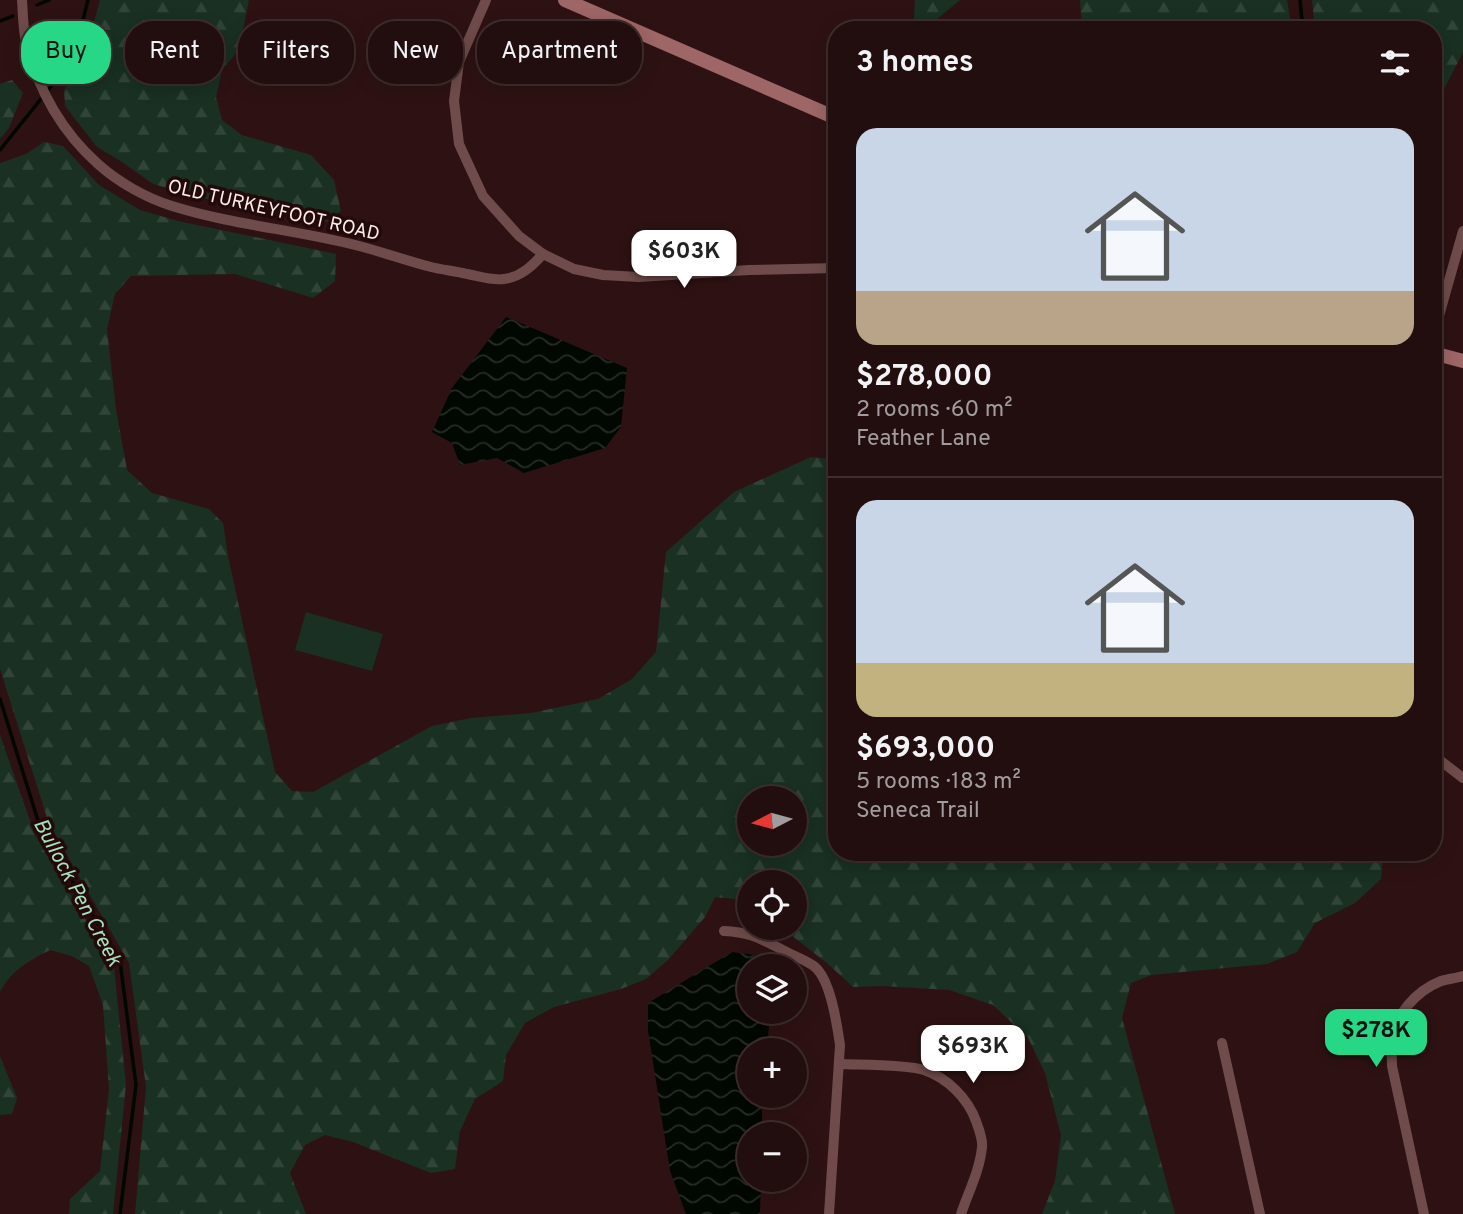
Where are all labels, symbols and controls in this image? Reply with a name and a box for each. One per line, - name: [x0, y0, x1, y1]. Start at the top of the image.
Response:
- chip: Buy: [21, 21, 111, 84]
- chip: Rent: [125, 21, 224, 84]
- chip: Filters: [238, 21, 354, 84]
- chip: New: [368, 21, 463, 84]
- chip: Apartment: [477, 21, 642, 84]
- icon: filters: [1376, 44, 1414, 82]
- text: 3 homes: [856, 45, 974, 82]
- icon: home: [1072, 173, 1198, 299]
- street label: OLD TURKEYFOOT ROAD: [165, 175, 382, 247]
- pin: $603K: [635, 230, 733, 290]
- text: $603K: [647, 238, 721, 267]
- text: $278,000: [856, 359, 992, 396]
- text: 2 rooms · 60 m²: [856, 396, 1013, 425]
- text: Feather Lane: [856, 425, 991, 454]
- icon: home: [1072, 545, 1198, 671]
- text: $693,000: [856, 731, 995, 768]
- text: 5 rooms · 183 m²: [856, 768, 1021, 797]
- north arrow: [737, 786, 807, 856]
- map controls: [737, 786, 807, 1192]
- text: Seneca Trail: [856, 797, 980, 826]
- water label: Bullock Pen Creek: [26, 814, 127, 972]
- button: locate: [737, 870, 807, 940]
- button: layers: [737, 954, 807, 1024]
- pin: $278K: [1327, 1010, 1425, 1069]
- text: $278K: [1341, 1017, 1411, 1046]
- pin: $693K: [924, 1026, 1022, 1085]
- text: $693K: [937, 1033, 1009, 1062]
- button: +: [737, 1038, 807, 1108]
- button: −: [737, 1122, 807, 1192]

